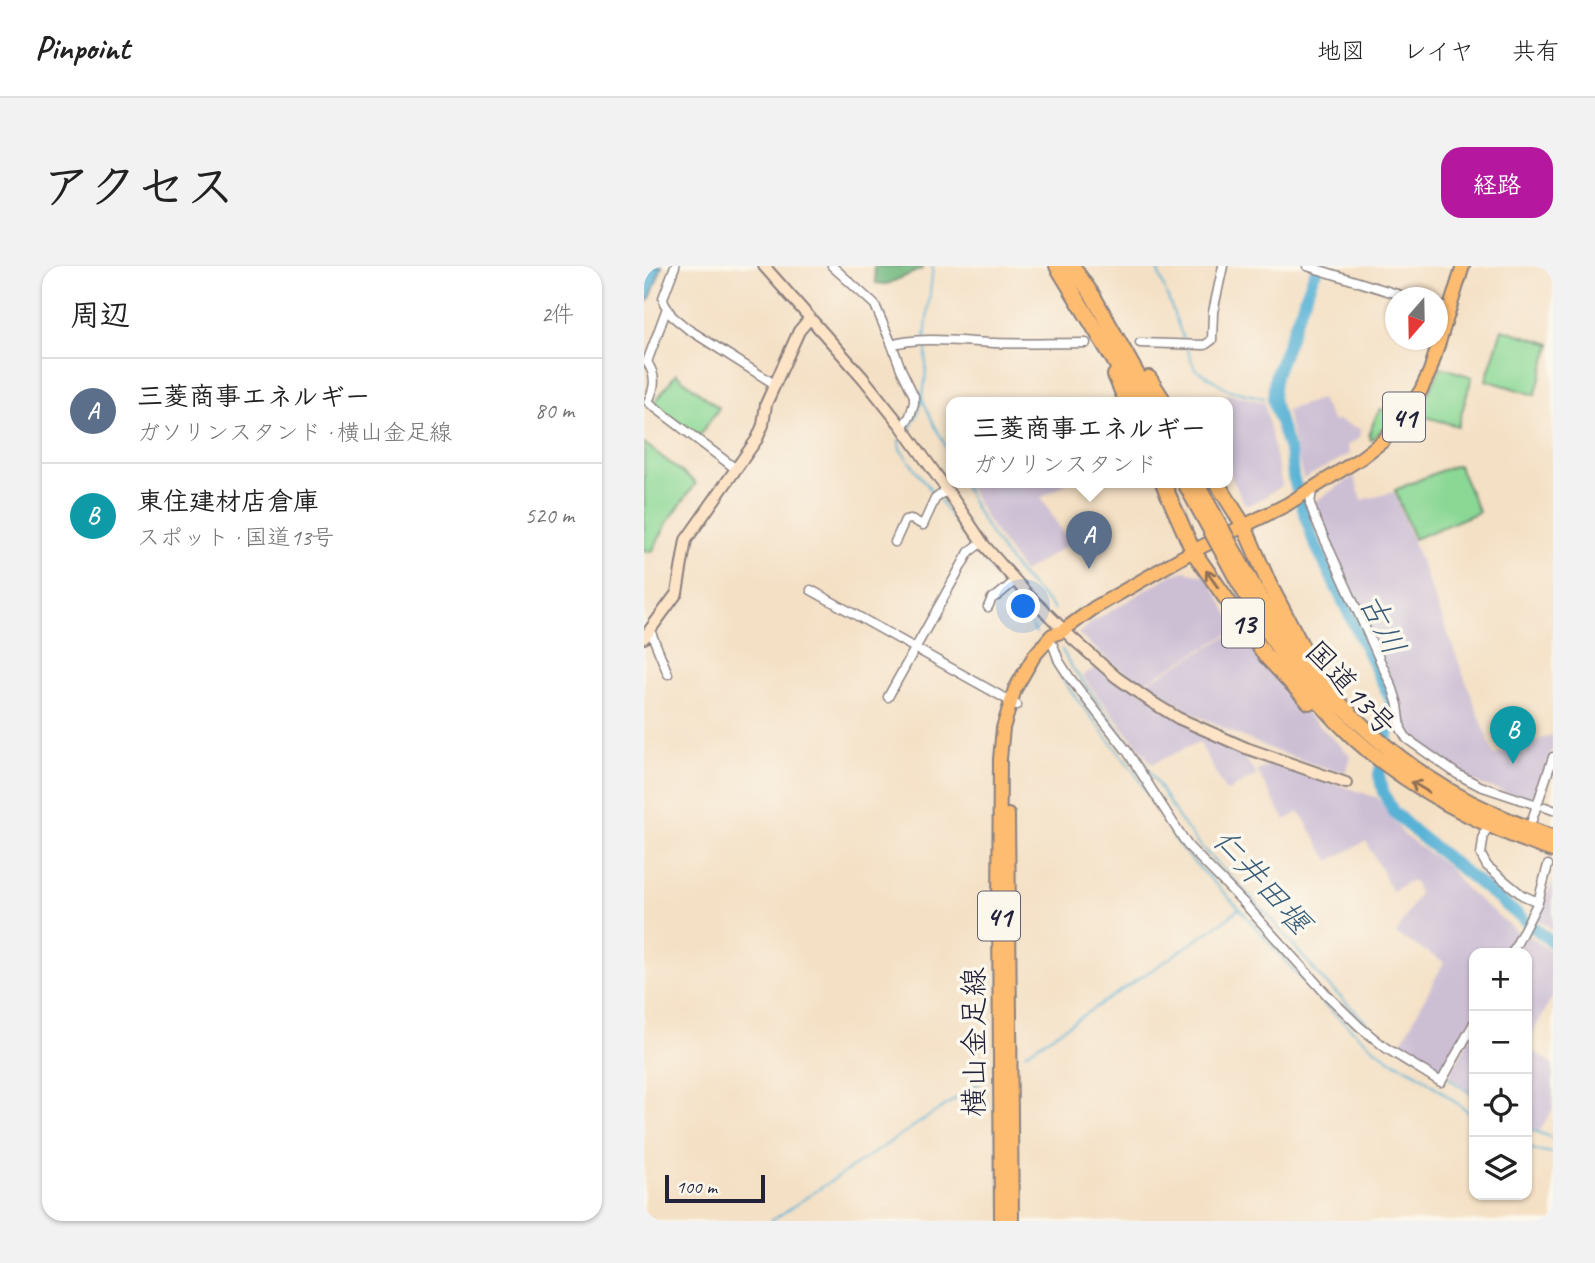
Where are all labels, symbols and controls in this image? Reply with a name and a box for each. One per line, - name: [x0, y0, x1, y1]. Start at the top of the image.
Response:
- text: Pinpoint: [35, 27, 129, 69]
- text: 地図: [1317, 36, 1365, 66]
- text: レイヤ: [1403, 36, 1474, 66]
- text: 共有: [1512, 36, 1560, 66]
- button: 経路: [1441, 147, 1553, 218]
- text: アクセス: [42, 156, 235, 218]
- north arrow: [1385, 287, 1448, 350]
- text: 周辺: [70, 296, 130, 334]
- text: 2件: [541, 300, 574, 329]
- text: 三菱商事エネルギー: [137, 380, 370, 413]
- road number: 41: [1383, 393, 1425, 442]
- text: A: [87, 396, 99, 425]
- text: 80 m: [535, 396, 574, 425]
- popup: [946, 397, 1233, 488]
- text: 三菱商事エネルギー: [973, 412, 1206, 445]
- text: ガソリンスタンド · 横山金足線: [137, 418, 452, 447]
- text: ガソリンスタンド: [973, 450, 1157, 479]
- text: 東住建材店倉庫: [137, 485, 319, 518]
- text: B: [87, 501, 99, 530]
- text: 520 m: [525, 501, 574, 530]
- pin: A: [1066, 511, 1112, 569]
- text: スポット · 国道13号: [137, 523, 334, 552]
- one-way arrow: [1205, 569, 1219, 589]
- water label: 古川: [1350, 586, 1415, 662]
- your location: [1006, 589, 1040, 623]
- road number: 13: [1222, 598, 1264, 648]
- street label: 国道13号: [1297, 632, 1405, 744]
- pin: B: [1490, 706, 1536, 764]
- one-way arrow: [1410, 779, 1430, 793]
- water label: 仁井田堰: [1204, 820, 1322, 945]
- road number: 41: [978, 892, 1020, 940]
- map controls: [1469, 948, 1532, 1200]
- button: +: [1469, 948, 1532, 1011]
- street label: 横山金足線: [955, 967, 993, 1117]
- button: −: [1469, 1011, 1532, 1074]
- button: locate: [1469, 1074, 1532, 1137]
- button: layers: [1469, 1137, 1532, 1200]
- scale bar: [665, 1172, 765, 1204]
- text: 100 m: [676, 1175, 717, 1199]

